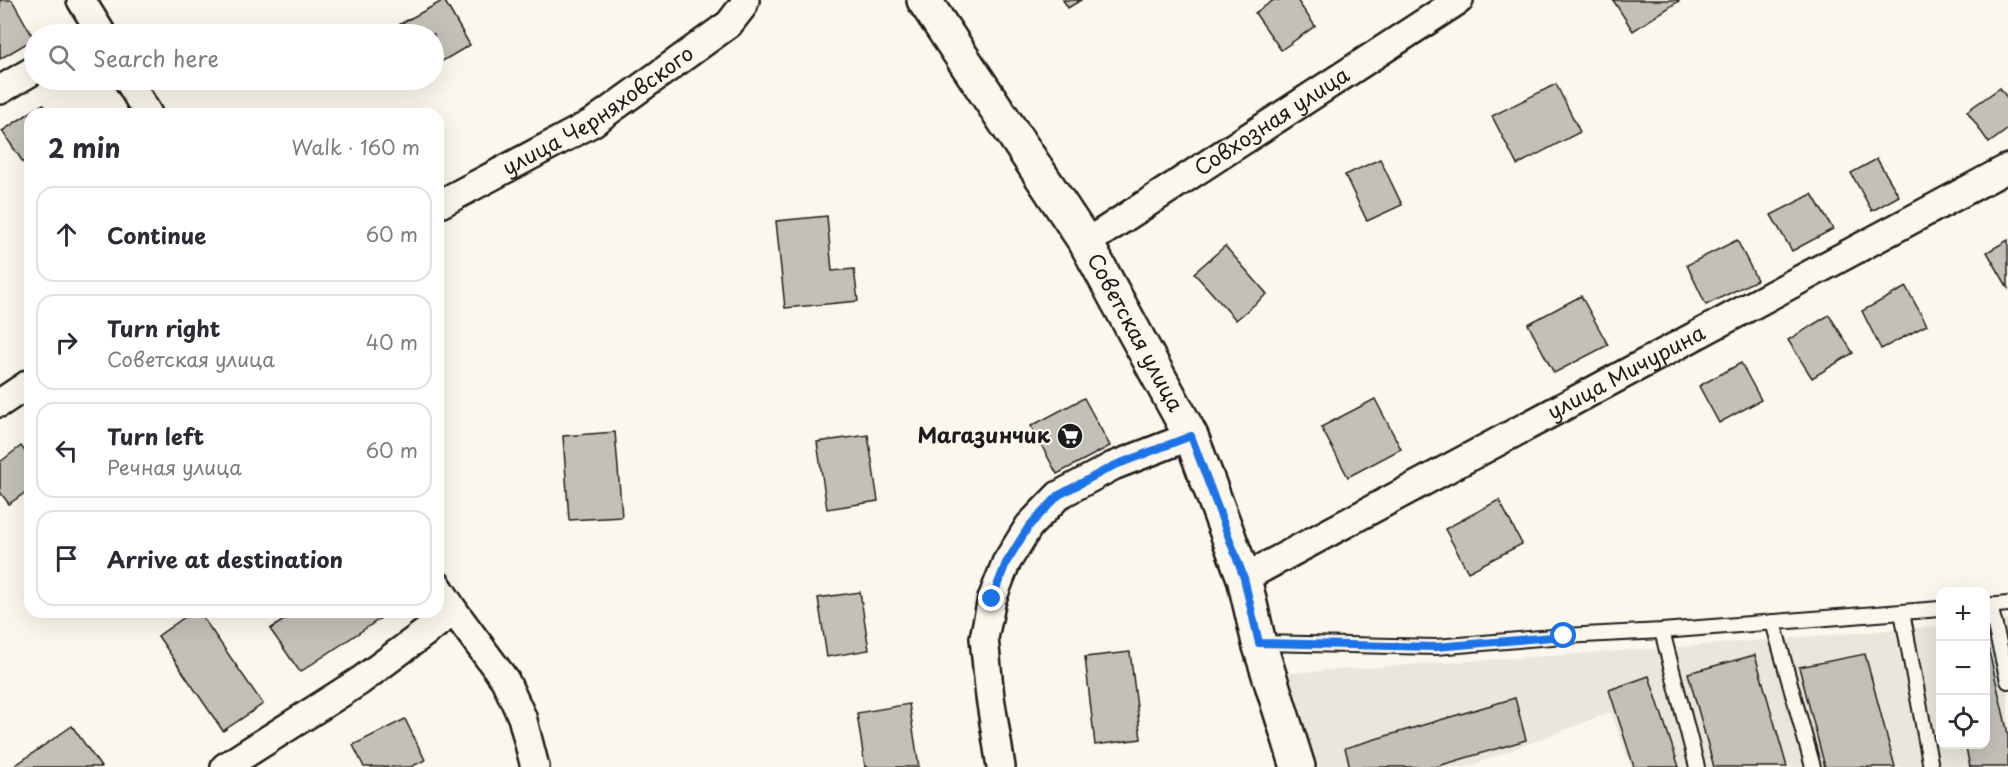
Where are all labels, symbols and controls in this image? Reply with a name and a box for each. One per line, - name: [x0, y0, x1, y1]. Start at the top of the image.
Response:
- search box: [24, 24, 444, 90]
- street label: улица Черняховского: [496, 37, 700, 182]
- icon: search: [45, 41, 78, 74]
- text: Search here: [93, 41, 219, 74]
- street label: Совхозная улица: [1187, 57, 1355, 183]
- text: 2 min: [48, 128, 121, 167]
- text: Walk · 160 m: [292, 132, 420, 162]
- icon: ahead: [50, 218, 83, 251]
- text: Continue: [107, 218, 206, 251]
- text: 60 m: [366, 219, 418, 249]
- street label: Советская улица: [1080, 246, 1193, 417]
- text: Turn right: [107, 311, 220, 344]
- street label: улица Мичурина: [1541, 315, 1711, 427]
- icon: right: [50, 326, 83, 359]
- text: 40 m: [366, 327, 418, 357]
- text: Советская улица: [107, 344, 275, 374]
- place label: Магазинчик: [917, 418, 1051, 450]
- text: Turn left: [107, 419, 204, 452]
- supermarket icon: Магазинчик: [1055, 421, 1085, 451]
- icon: left: [50, 434, 83, 467]
- text: 60 m: [366, 435, 418, 465]
- text: Речная улица: [107, 452, 242, 482]
- icon: arrive: [50, 542, 83, 575]
- text: Arrive at destination: [107, 542, 343, 575]
- route end: [978, 585, 1004, 611]
- map controls: [1936, 587, 1990, 749]
- button: +: [1936, 587, 1990, 641]
- route start: [1550, 622, 1576, 648]
- button: −: [1936, 641, 1990, 695]
- button: locate: [1936, 695, 1990, 749]

